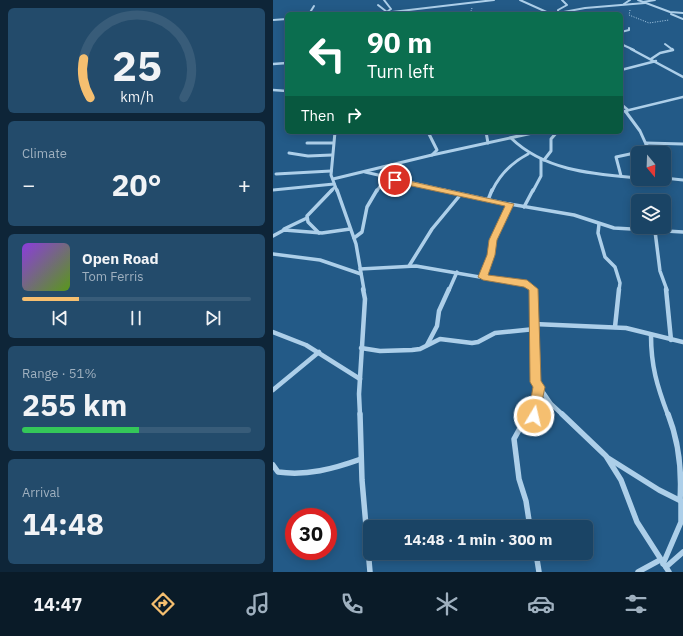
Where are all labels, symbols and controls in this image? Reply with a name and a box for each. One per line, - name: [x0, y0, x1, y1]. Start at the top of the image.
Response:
- text: 90 m: [367, 24, 432, 61]
- icon: left: [301, 28, 353, 80]
- text: 25: [112, 38, 161, 92]
- text: Turn left: [367, 60, 435, 83]
- text: km/h: [120, 87, 153, 106]
- icon: right: [343, 104, 365, 126]
- text: Then: [301, 106, 335, 125]
- text: Climate: [22, 145, 67, 162]
- north arrow: [631, 146, 671, 186]
- map controls: [631, 146, 671, 234]
- pin: [378, 163, 412, 197]
- text: 20°: [111, 165, 162, 204]
- icon: arrive: [384, 169, 406, 191]
- text: −: [22, 170, 35, 199]
- text: +: [238, 170, 251, 199]
- button: layers: [631, 194, 671, 234]
- text: Open Road: [82, 249, 159, 268]
- text: Tom Ferris: [82, 268, 144, 285]
- icon: previous: [49, 307, 71, 329]
- icon: pause: [125, 307, 147, 329]
- icon: next: [202, 307, 224, 329]
- text: Range · 51%: [22, 365, 96, 382]
- text: 255 km: [22, 385, 127, 424]
- position arrow: [513, 395, 555, 437]
- text: Arrival: [22, 484, 60, 501]
- text: 14:48: [22, 504, 104, 543]
- speed limit sign: 30: [285, 508, 337, 560]
- text: 14:48 · 1 min · 300 m: [404, 530, 552, 549]
- icon: directions: [149, 590, 177, 618]
- icon: music: [244, 590, 272, 618]
- icon: phone: [338, 590, 366, 618]
- icon: climate: [433, 590, 461, 618]
- icon: car: [527, 590, 555, 618]
- icon: filters: [622, 590, 650, 618]
- text: 14:47: [33, 593, 82, 616]

